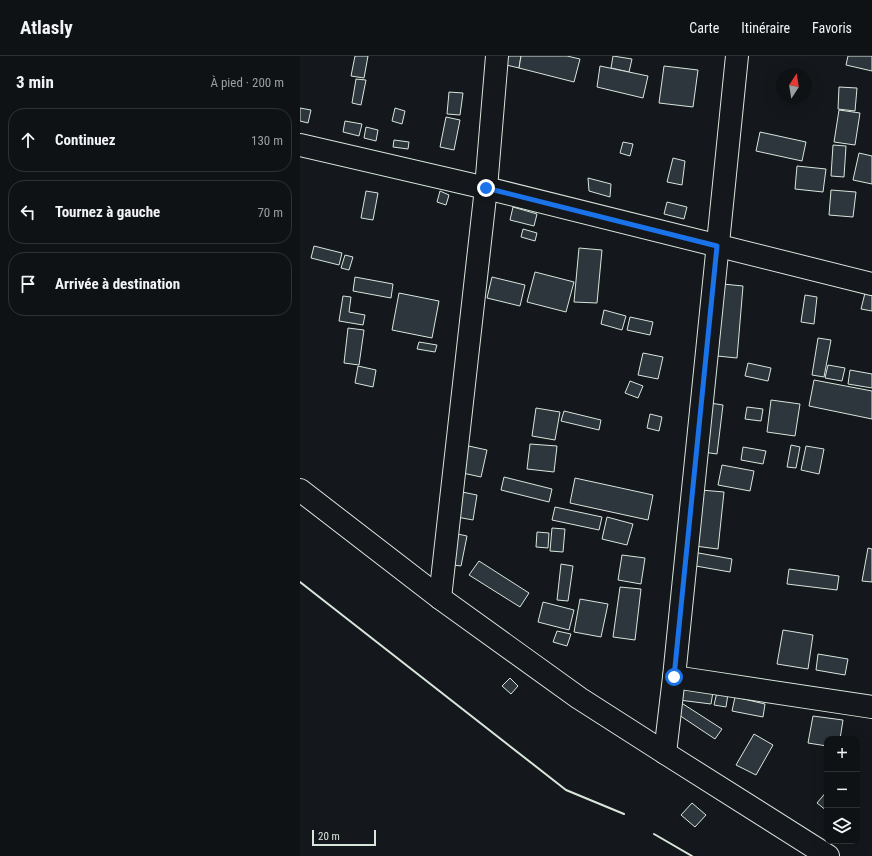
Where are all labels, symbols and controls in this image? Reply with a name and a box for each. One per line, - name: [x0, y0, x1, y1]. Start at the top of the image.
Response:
- text: Atlasly: [20, 16, 73, 39]
- text: Carte: [689, 20, 719, 36]
- text: Itinéraire: [741, 20, 790, 36]
- text: Favoris: [812, 20, 852, 36]
- north arrow: [776, 68, 812, 104]
- text: 3 min: [16, 72, 54, 92]
- text: À pied · 200 m: [210, 75, 284, 90]
- icon: ahead: [17, 129, 39, 151]
- text: Continuez: [55, 131, 116, 149]
- text: 130 m: [251, 133, 283, 148]
- route end: [477, 179, 495, 197]
- icon: left: [17, 201, 39, 223]
- text: Tournez à gauche: [55, 203, 160, 221]
- text: 70 m: [257, 205, 283, 220]
- icon: arrive: [17, 273, 39, 295]
- text: Arrivée à destination: [55, 275, 180, 293]
- route start: [665, 668, 683, 686]
- map controls: [824, 736, 860, 844]
- button: +: [824, 736, 860, 772]
- button: −: [824, 772, 860, 808]
- button: layers: [824, 808, 860, 844]
- scale bar: [312, 828, 376, 847]
- text: 20 m: [318, 830, 340, 843]

